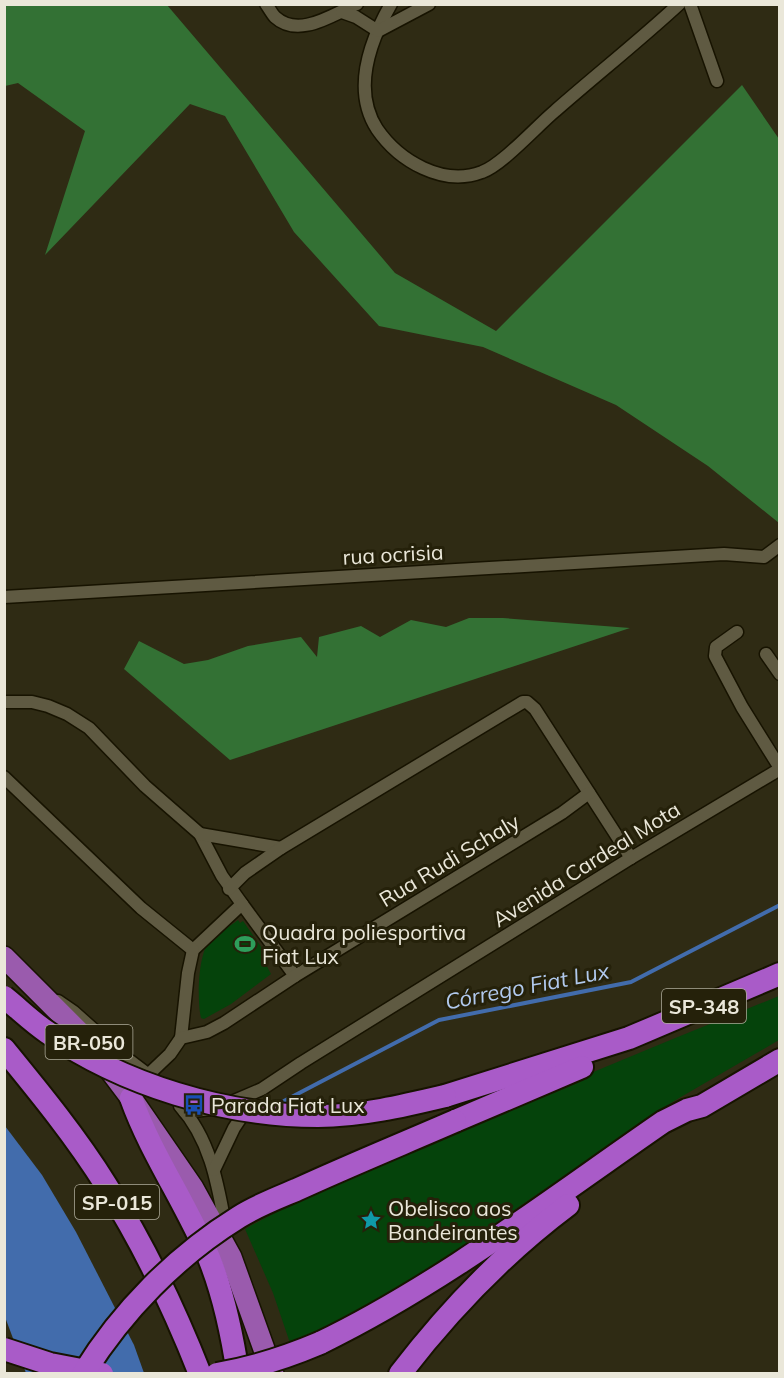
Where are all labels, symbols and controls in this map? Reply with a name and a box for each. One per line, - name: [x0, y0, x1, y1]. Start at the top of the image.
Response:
- street label: rua ocrisia: [342, 538, 444, 570]
- street label: Avenida Cardeal Mota: [487, 796, 685, 932]
- street label: Rua Rudi Schaly: [374, 808, 524, 912]
- place label: Quadra poliesportiva Fiat Lux: [262, 919, 466, 969]
- sports icon: Quadra poliesportiva Fiat Lux: [233, 932, 257, 956]
- water label: Córrego Fiat Lux: [443, 956, 613, 1016]
- road number: SP-348: [662, 989, 746, 1023]
- road number: BR-050: [46, 1025, 132, 1059]
- place label: Parada Fiat Lux: [211, 1092, 364, 1118]
- bus stop icon: Parada Fiat Lux: [182, 1093, 206, 1117]
- road number: SP-015: [75, 1185, 159, 1219]
- place label: Obelisco aos Bandeirantes: [388, 1195, 518, 1245]
- place icon: Obelisco aos Bandeirantes: [359, 1208, 383, 1232]

